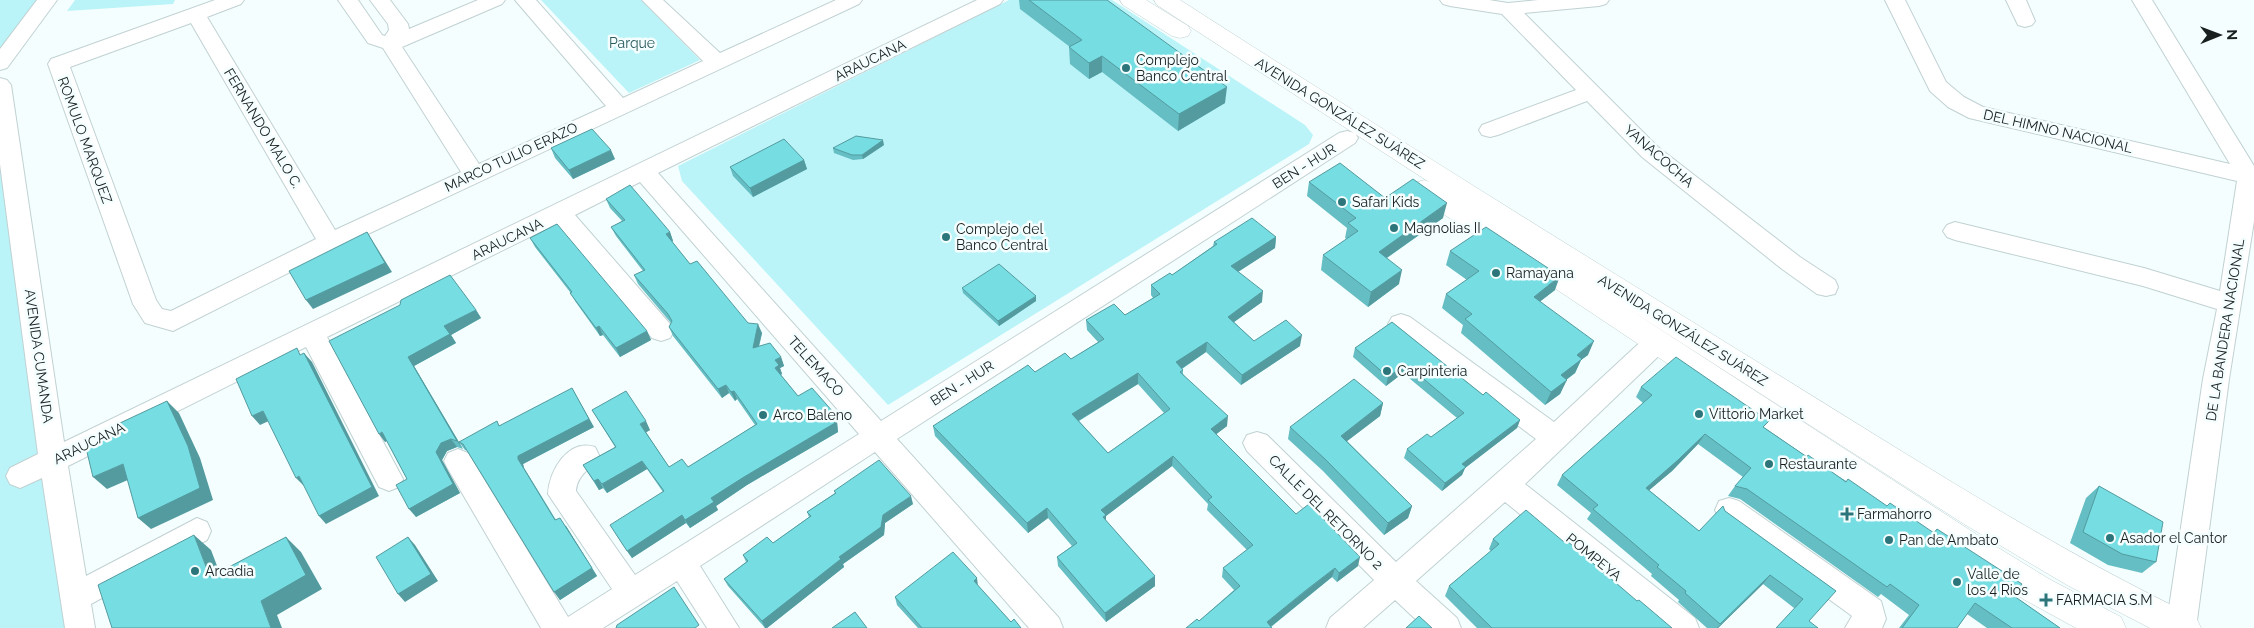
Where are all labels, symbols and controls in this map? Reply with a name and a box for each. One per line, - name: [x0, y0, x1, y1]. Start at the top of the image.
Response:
- north arrow: [2194, 10, 2244, 60]
- text: N: [2224, 29, 2240, 40]
- park label: Parque: [609, 35, 655, 51]
- street label: ARAUCANA: [832, 36, 909, 84]
- place label: Complejo Banco Central: [1136, 52, 1228, 84]
- street label: AVENIDA GONZÁLEZ SUÁREZ: [1252, 53, 1428, 172]
- marker: Complejo Banco Central: [1120, 62, 1132, 74]
- street label: FERNANDO MALO C.: [221, 65, 305, 191]
- street label: ROMULO MARQUEZ: [55, 74, 115, 206]
- street label: DEL HIMNO NACIONAL: [1982, 106, 2134, 156]
- street label: MARCO TULIO ERAZO: [442, 119, 580, 195]
- street label: YANACOCHA: [1621, 121, 1697, 191]
- street label: BEN - HUR: [1269, 140, 1339, 192]
- place label: Safari Kids: [1352, 194, 1420, 210]
- marker: Safari Kids: [1336, 196, 1348, 208]
- street label: ARAUCANA: [469, 215, 546, 263]
- place label: Magnolias II: [1404, 220, 1481, 236]
- place label: Complejo del Banco Central: [956, 221, 1048, 253]
- marker: Magnolias II: [1388, 222, 1400, 234]
- marker: Complejo del Banco Central: [940, 231, 952, 243]
- street label: DE LA BANDERA NACIONAL: [2203, 238, 2247, 422]
- place label: Ramayana: [1506, 265, 1574, 281]
- marker: Ramayana: [1490, 267, 1502, 279]
- street label: AVENIDA GONZÁLEZ SUÁREZ: [1595, 270, 1771, 389]
- street label: AVENIDA CUMANDA: [22, 288, 56, 425]
- street label: TELEMACO: [785, 333, 847, 399]
- street label: BEN - HUR: [927, 357, 997, 409]
- place label: Carpinteria: [1397, 363, 1467, 379]
- marker: Carpinteria: [1381, 365, 1393, 377]
- place label: Vittorio Market: [1709, 406, 1804, 422]
- place label: Arco Baleno: [773, 407, 852, 423]
- marker: Vittorio Market: [1693, 408, 1705, 420]
- marker: Arco Baleno: [757, 409, 769, 421]
- street label: ARAUCANA: [51, 419, 128, 467]
- street label: CALLE DEL RETORNO 2: [1266, 452, 1386, 572]
- place label: Restaurante: [1779, 456, 1857, 472]
- marker: Restaurante: [1763, 458, 1775, 470]
- place label: Farmahorro: [1857, 506, 1932, 522]
- marker: Farmahorro: [1841, 508, 1853, 520]
- street label: POMPEYA: [1563, 530, 1625, 584]
- place label: Asador el Cantor: [2120, 530, 2227, 546]
- place label: Pan de Ambato: [1899, 532, 1999, 548]
- marker: Asador el Cantor: [2104, 532, 2116, 544]
- marker: Pan de Ambato: [1883, 534, 1895, 546]
- place label: Arcadia: [205, 563, 254, 579]
- marker: Arcadia: [189, 565, 201, 577]
- place label: Valle de los 4 Rios: [1967, 566, 2028, 598]
- marker: Valle de los 4 Rios: [1951, 576, 1963, 588]
- place label: FARMACIA S.M: [2056, 592, 2152, 608]
- marker: FARMACIA S.M: [2040, 594, 2052, 606]

